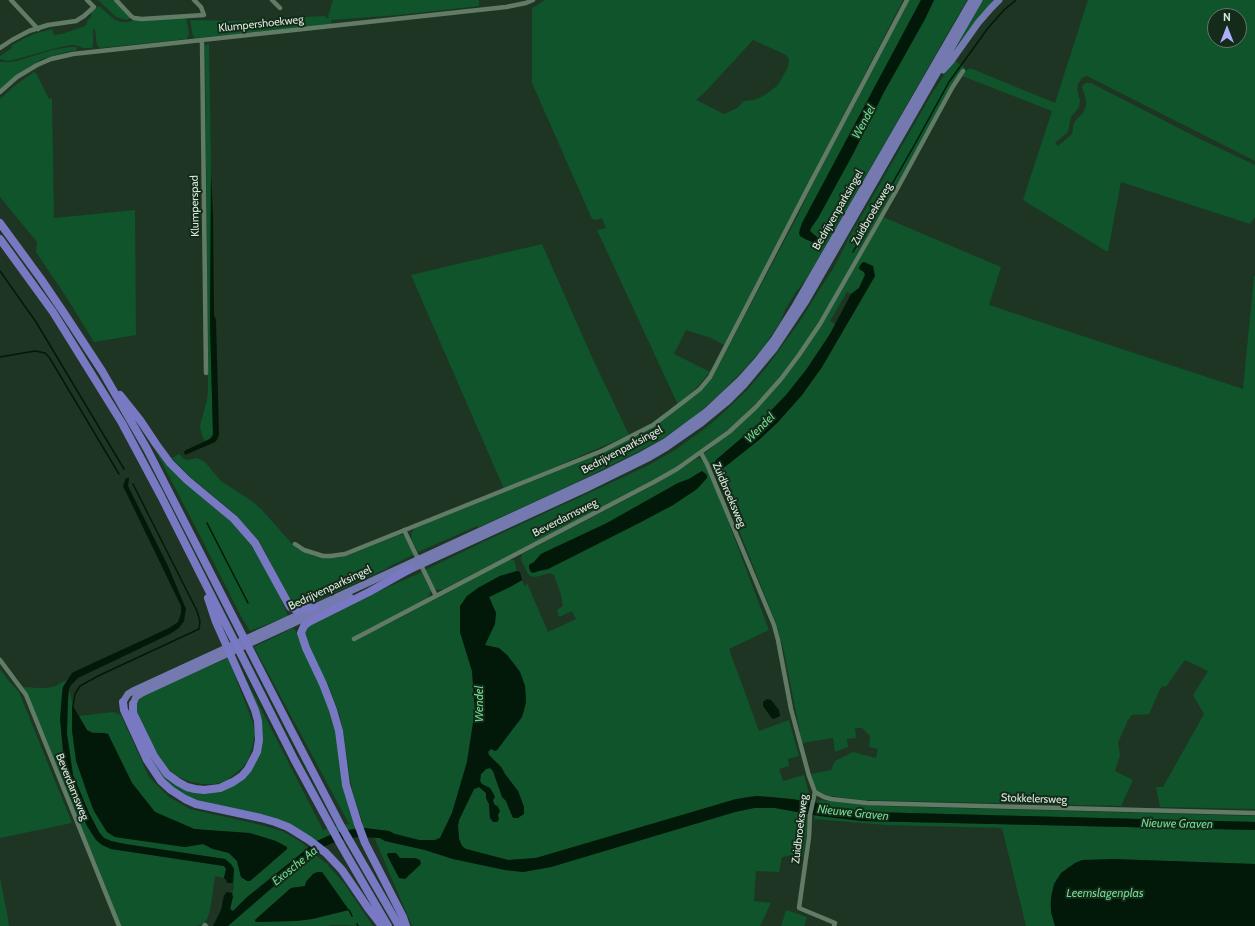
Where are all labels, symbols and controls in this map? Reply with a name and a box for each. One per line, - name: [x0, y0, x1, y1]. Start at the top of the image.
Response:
- north arrow: [1207, 8, 1247, 48]
- text: N: [1223, 10, 1231, 24]
- street label: Klumpershoekweg: [218, 13, 304, 35]
- water label: Wendel: [849, 103, 879, 141]
- street label: Bedrijvenparksingel: [810, 168, 866, 252]
- street label: Klumperspad: [188, 175, 202, 237]
- street label: Zuidbroeksweg: [849, 181, 895, 247]
- water label: Wendel: [742, 410, 778, 446]
- street label: Bedrijvenparksingel: [579, 423, 665, 477]
- street label: Zuidbroeksweg: [709, 460, 749, 530]
- street label: Beverdamsweg: [530, 496, 600, 540]
- street label: Bedrijvenparksingel: [286, 563, 374, 613]
- water label: Wendel: [472, 686, 486, 722]
- street label: Beverdamsweg: [53, 752, 91, 822]
- street label: Stokkelersweg: [1001, 791, 1067, 807]
- street label: Zuidbroeksweg: [789, 794, 811, 864]
- water label: Nieuwe Graven: [817, 802, 889, 824]
- water label: Nieuwe Graven: [1141, 816, 1213, 832]
- water label: Exosche Aa: [269, 843, 321, 889]
- water label: Leemslagenplas: [1066, 886, 1144, 900]

